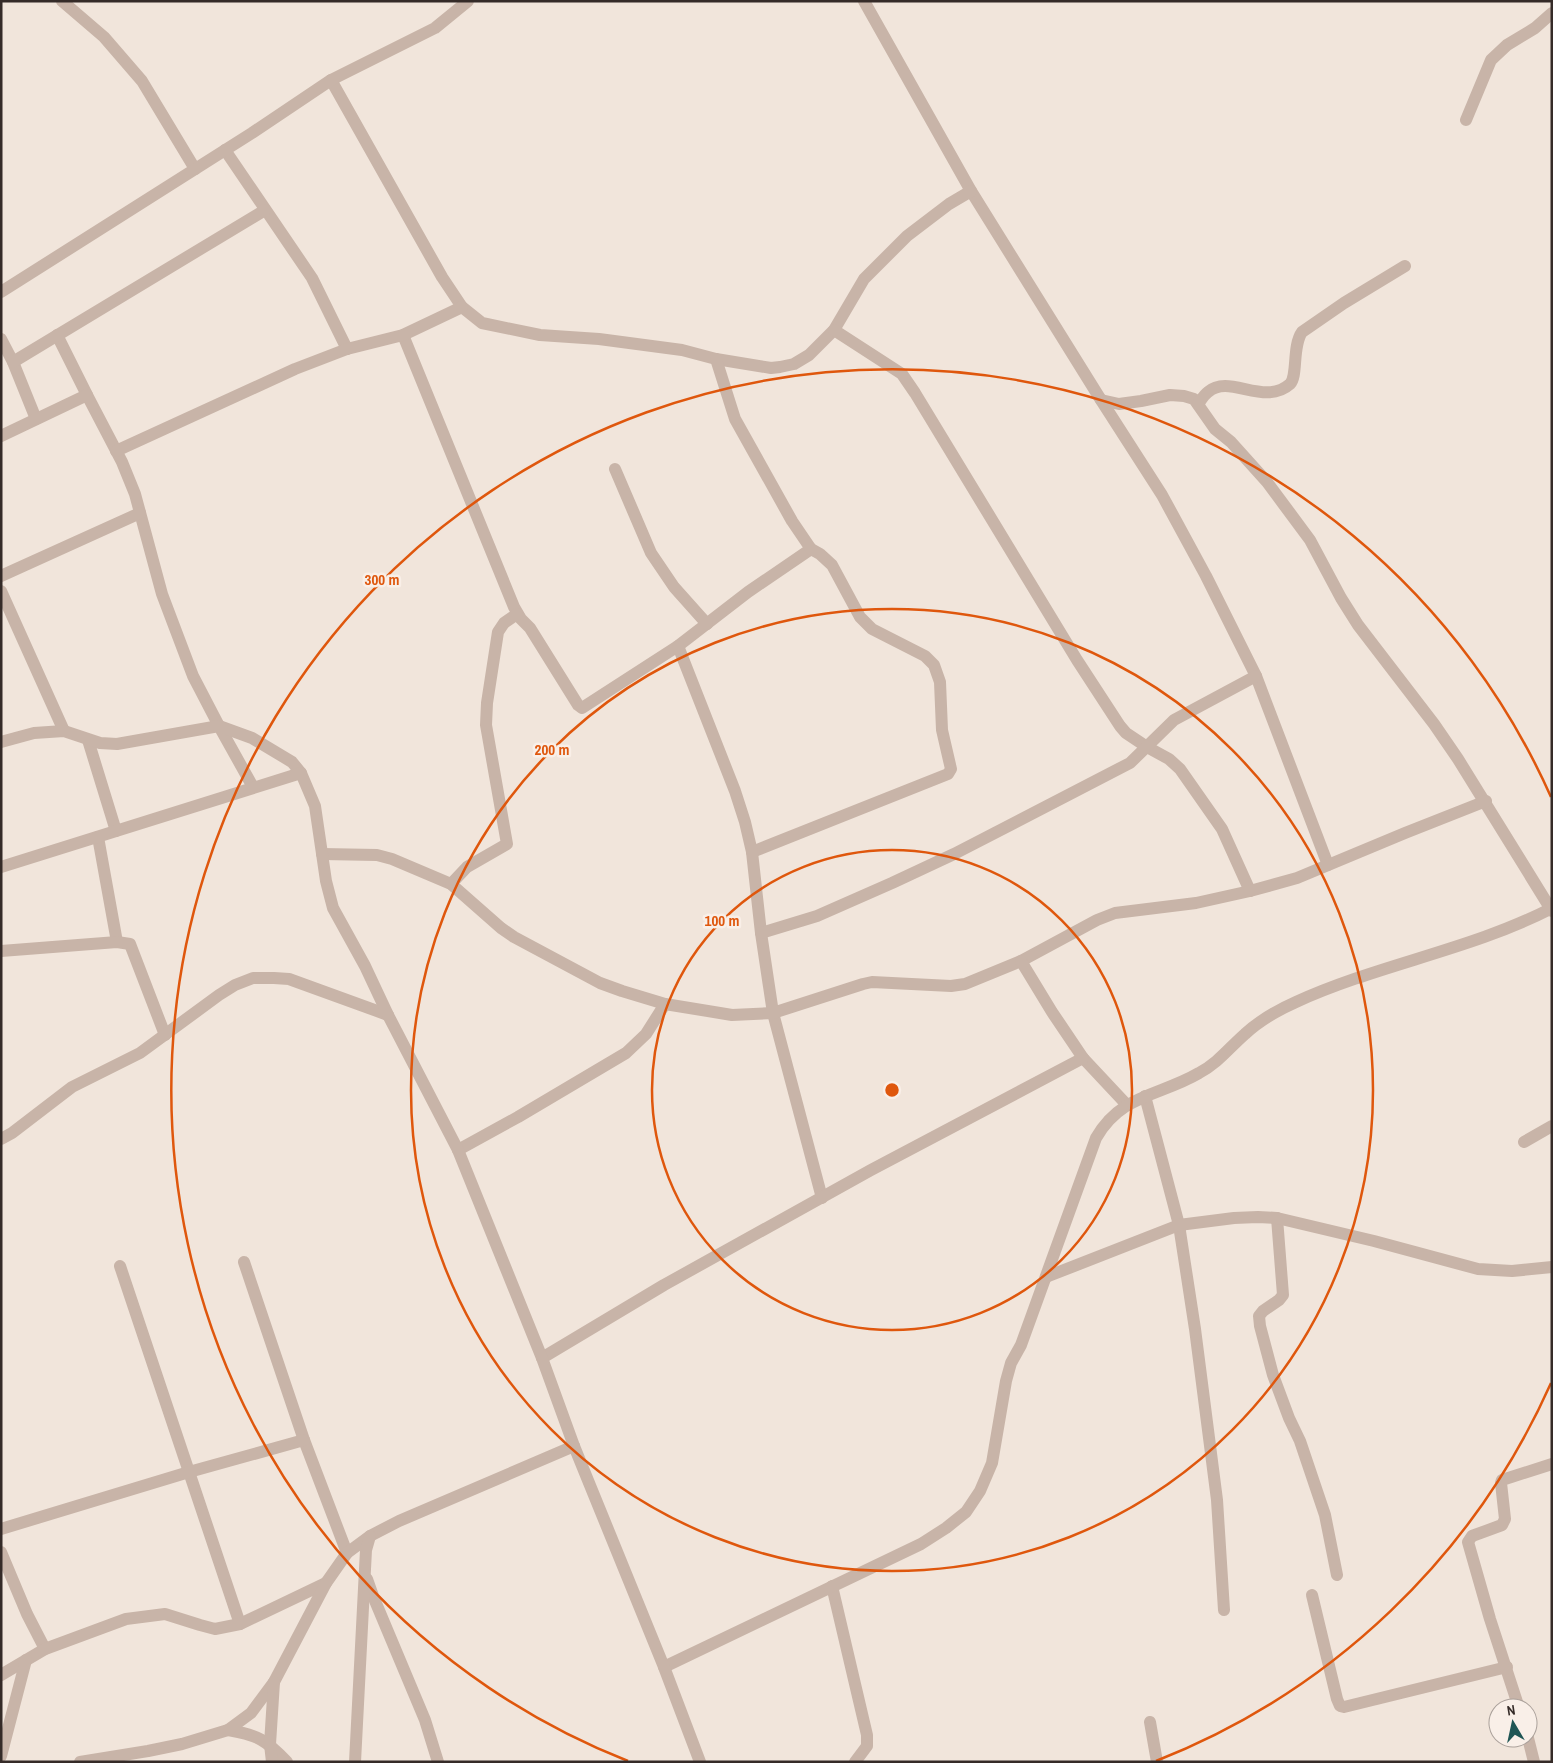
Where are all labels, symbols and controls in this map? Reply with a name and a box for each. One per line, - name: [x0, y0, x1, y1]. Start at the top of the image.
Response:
- text: 300 m: [365, 569, 399, 590]
- text: 200 m: [535, 739, 569, 760]
- text: 100 m: [705, 910, 739, 931]
- centre of rings: [883, 1081, 901, 1099]
- north arrow: [1488, 1698, 1538, 1748]
- text: N: [1505, 1701, 1516, 1720]

